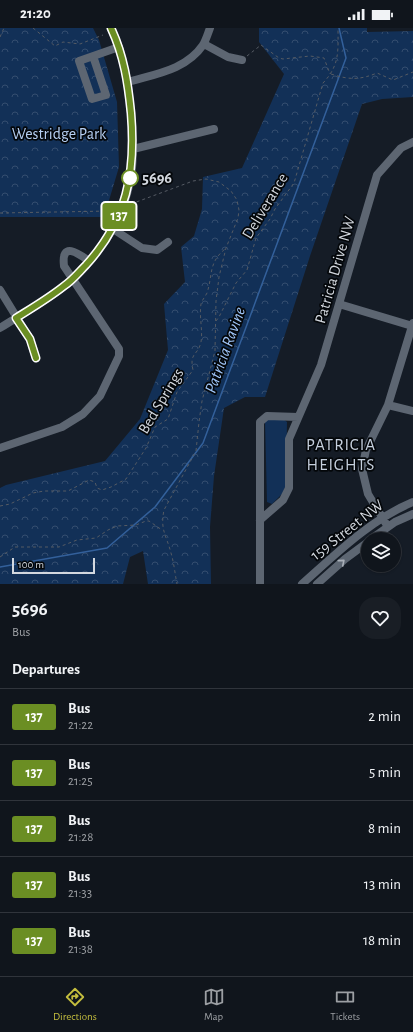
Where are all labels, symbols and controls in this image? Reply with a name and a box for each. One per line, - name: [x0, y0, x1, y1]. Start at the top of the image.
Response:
- text: 21:20: [20, 6, 51, 21]
- park label: Westridge Park: [12, 126, 107, 142]
- marker: 5696: [121, 169, 139, 187]
- place label: 5696: [142, 170, 172, 186]
- street label: Deliverance: [239, 170, 291, 242]
- line badge: 137: [96, 203, 142, 229]
- text: 137: [110, 209, 128, 223]
- street label: Patricia Drive NW: [312, 214, 358, 325]
- water label: Patricia Ravine: [202, 305, 248, 395]
- street label: Bed Springs: [135, 365, 187, 437]
- district label: PATRICIA HEIGHTS: [306, 436, 376, 473]
- street label: 159 Street NW: [308, 496, 387, 563]
- map controls: [361, 532, 401, 572]
- button: layers: [361, 532, 401, 572]
- scale bar: [12, 556, 95, 575]
- text: 100 m: [18, 559, 44, 570]
- one-way arrow: [337, 560, 344, 567]
- button: heart: [359, 597, 401, 639]
- text: 5696: [12, 600, 48, 619]
- text: Bus: [12, 626, 30, 639]
- text: Departures: [12, 662, 80, 677]
- text: Bus: [68, 701, 90, 716]
- text: 2 min: [368, 709, 401, 724]
- text: 137: [25, 710, 43, 724]
- text: 21:22: [68, 719, 93, 732]
- text: Bus: [68, 757, 90, 772]
- text: 5 min: [369, 765, 401, 780]
- text: 137: [25, 766, 43, 780]
- text: 21:25: [68, 775, 93, 788]
- text: Bus: [68, 813, 90, 828]
- text: 8 min: [368, 821, 401, 836]
- text: 137: [25, 822, 43, 836]
- text: 21:28: [68, 831, 93, 844]
- text: Bus: [68, 869, 90, 884]
- text: 13 min: [364, 877, 401, 892]
- text: 137: [25, 878, 43, 892]
- text: 21:33: [68, 887, 92, 900]
- text: Bus: [68, 925, 90, 940]
- text: 18 min: [363, 933, 401, 948]
- text: 137: [25, 934, 43, 948]
- text: 21:38: [68, 943, 93, 956]
- tab: Directions: [53, 986, 97, 1023]
- tab: Map: [203, 986, 225, 1023]
- tab: Tickets: [330, 986, 360, 1023]

